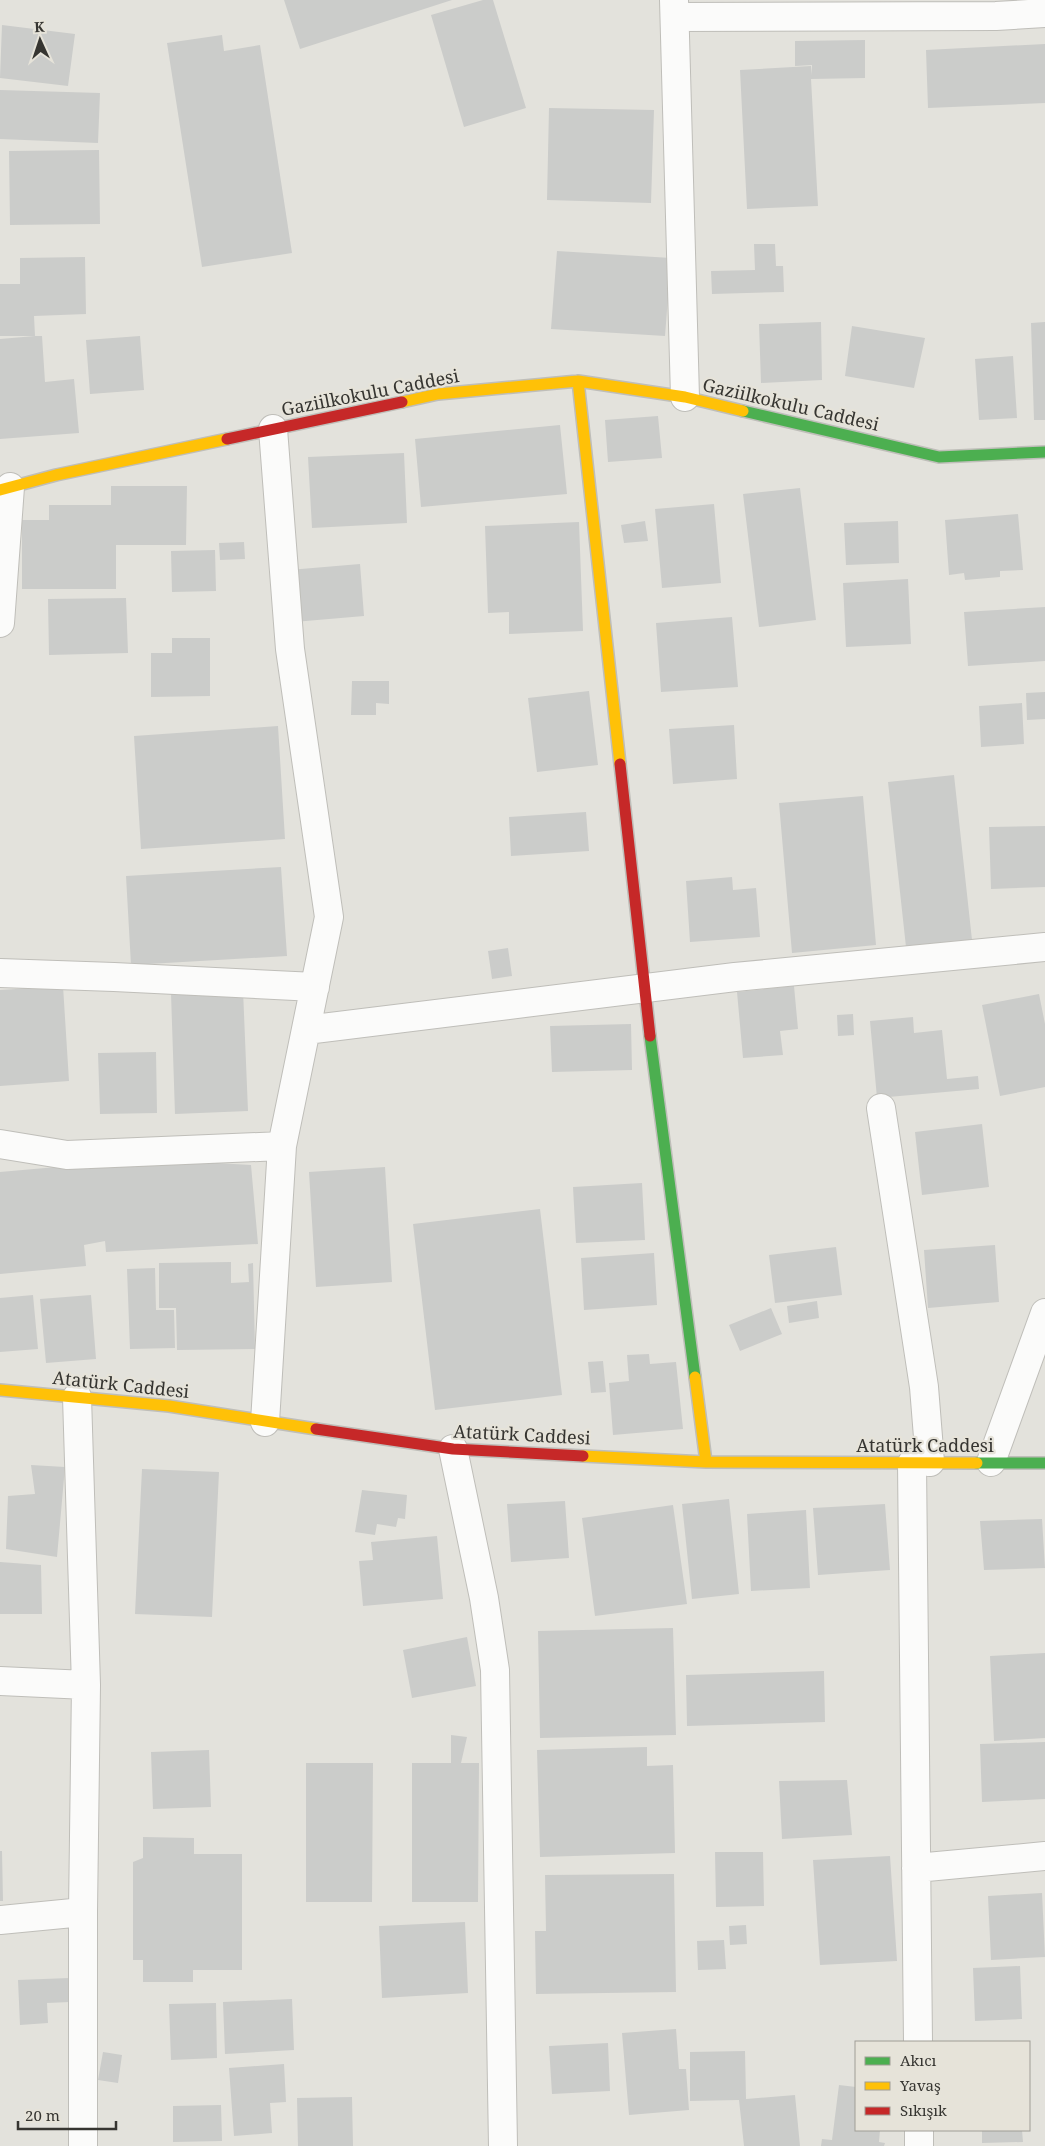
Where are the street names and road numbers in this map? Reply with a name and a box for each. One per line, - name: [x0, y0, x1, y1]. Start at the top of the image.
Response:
- street label: Gaziilkokulu Caddesi: [279, 363, 461, 421]
- street label: Gaziilkokulu Caddesi: [700, 372, 882, 436]
- street label: Atatürk Caddesi: [51, 1365, 191, 1403]
- street label: Atatürk Caddesi: [453, 1418, 591, 1450]
- street label: Atatürk Caddesi: [856, 1433, 994, 1457]

